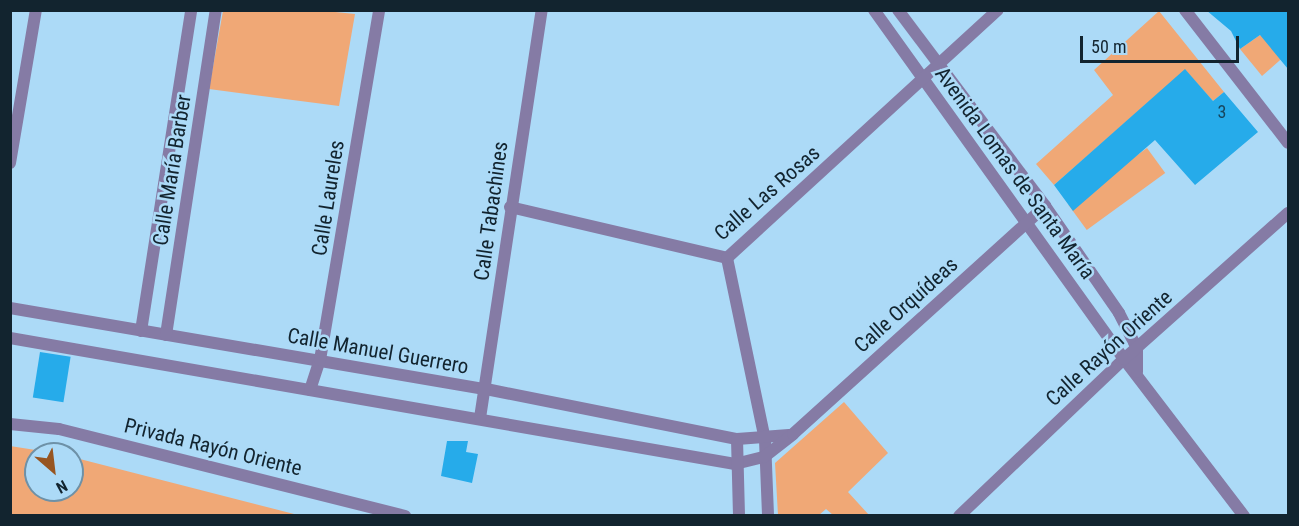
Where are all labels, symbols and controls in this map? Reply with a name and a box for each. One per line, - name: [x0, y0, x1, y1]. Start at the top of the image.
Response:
- scale bar: [1083, 24, 1242, 62]
- text: 50 m: [1091, 36, 1126, 57]
- street label: Avenida Lomas de Santa María: [930, 62, 1100, 284]
- street label: Calle María Barber: [148, 93, 196, 247]
- house number: 3: [1218, 101, 1226, 123]
- street label: Calle Laureles: [306, 138, 350, 258]
- street label: Calle Tabachines: [469, 140, 513, 282]
- street label: Calle Las Rosas: [709, 140, 825, 246]
- street label: Calle Orquídeas: [849, 252, 963, 358]
- street label: Calle Rayón Oriente: [1041, 285, 1177, 411]
- street label: Calle Manuel Guerrero: [285, 323, 471, 379]
- street label: Privada Rayón Oriente: [122, 413, 304, 481]
- north arrow: [24, 442, 84, 502]
- text: N: [53, 476, 71, 497]

